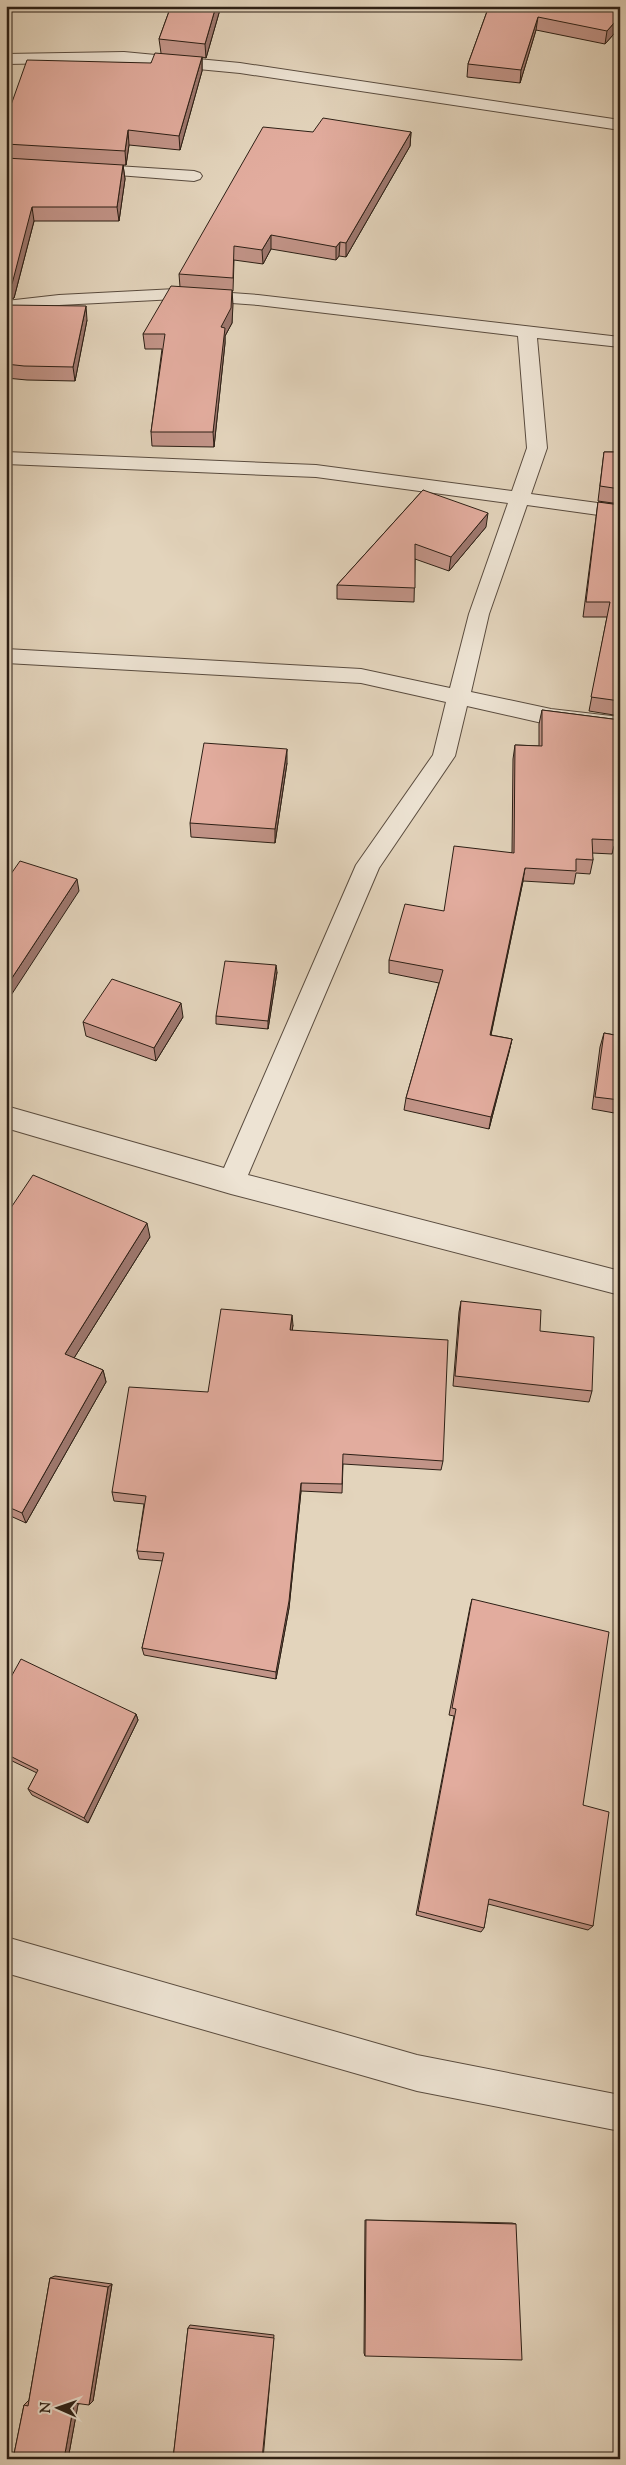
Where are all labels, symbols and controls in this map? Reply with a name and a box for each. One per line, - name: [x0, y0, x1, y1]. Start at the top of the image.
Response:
- north arrow: [32, 2382, 82, 2432]
- text: N: [37, 2402, 57, 2414]

